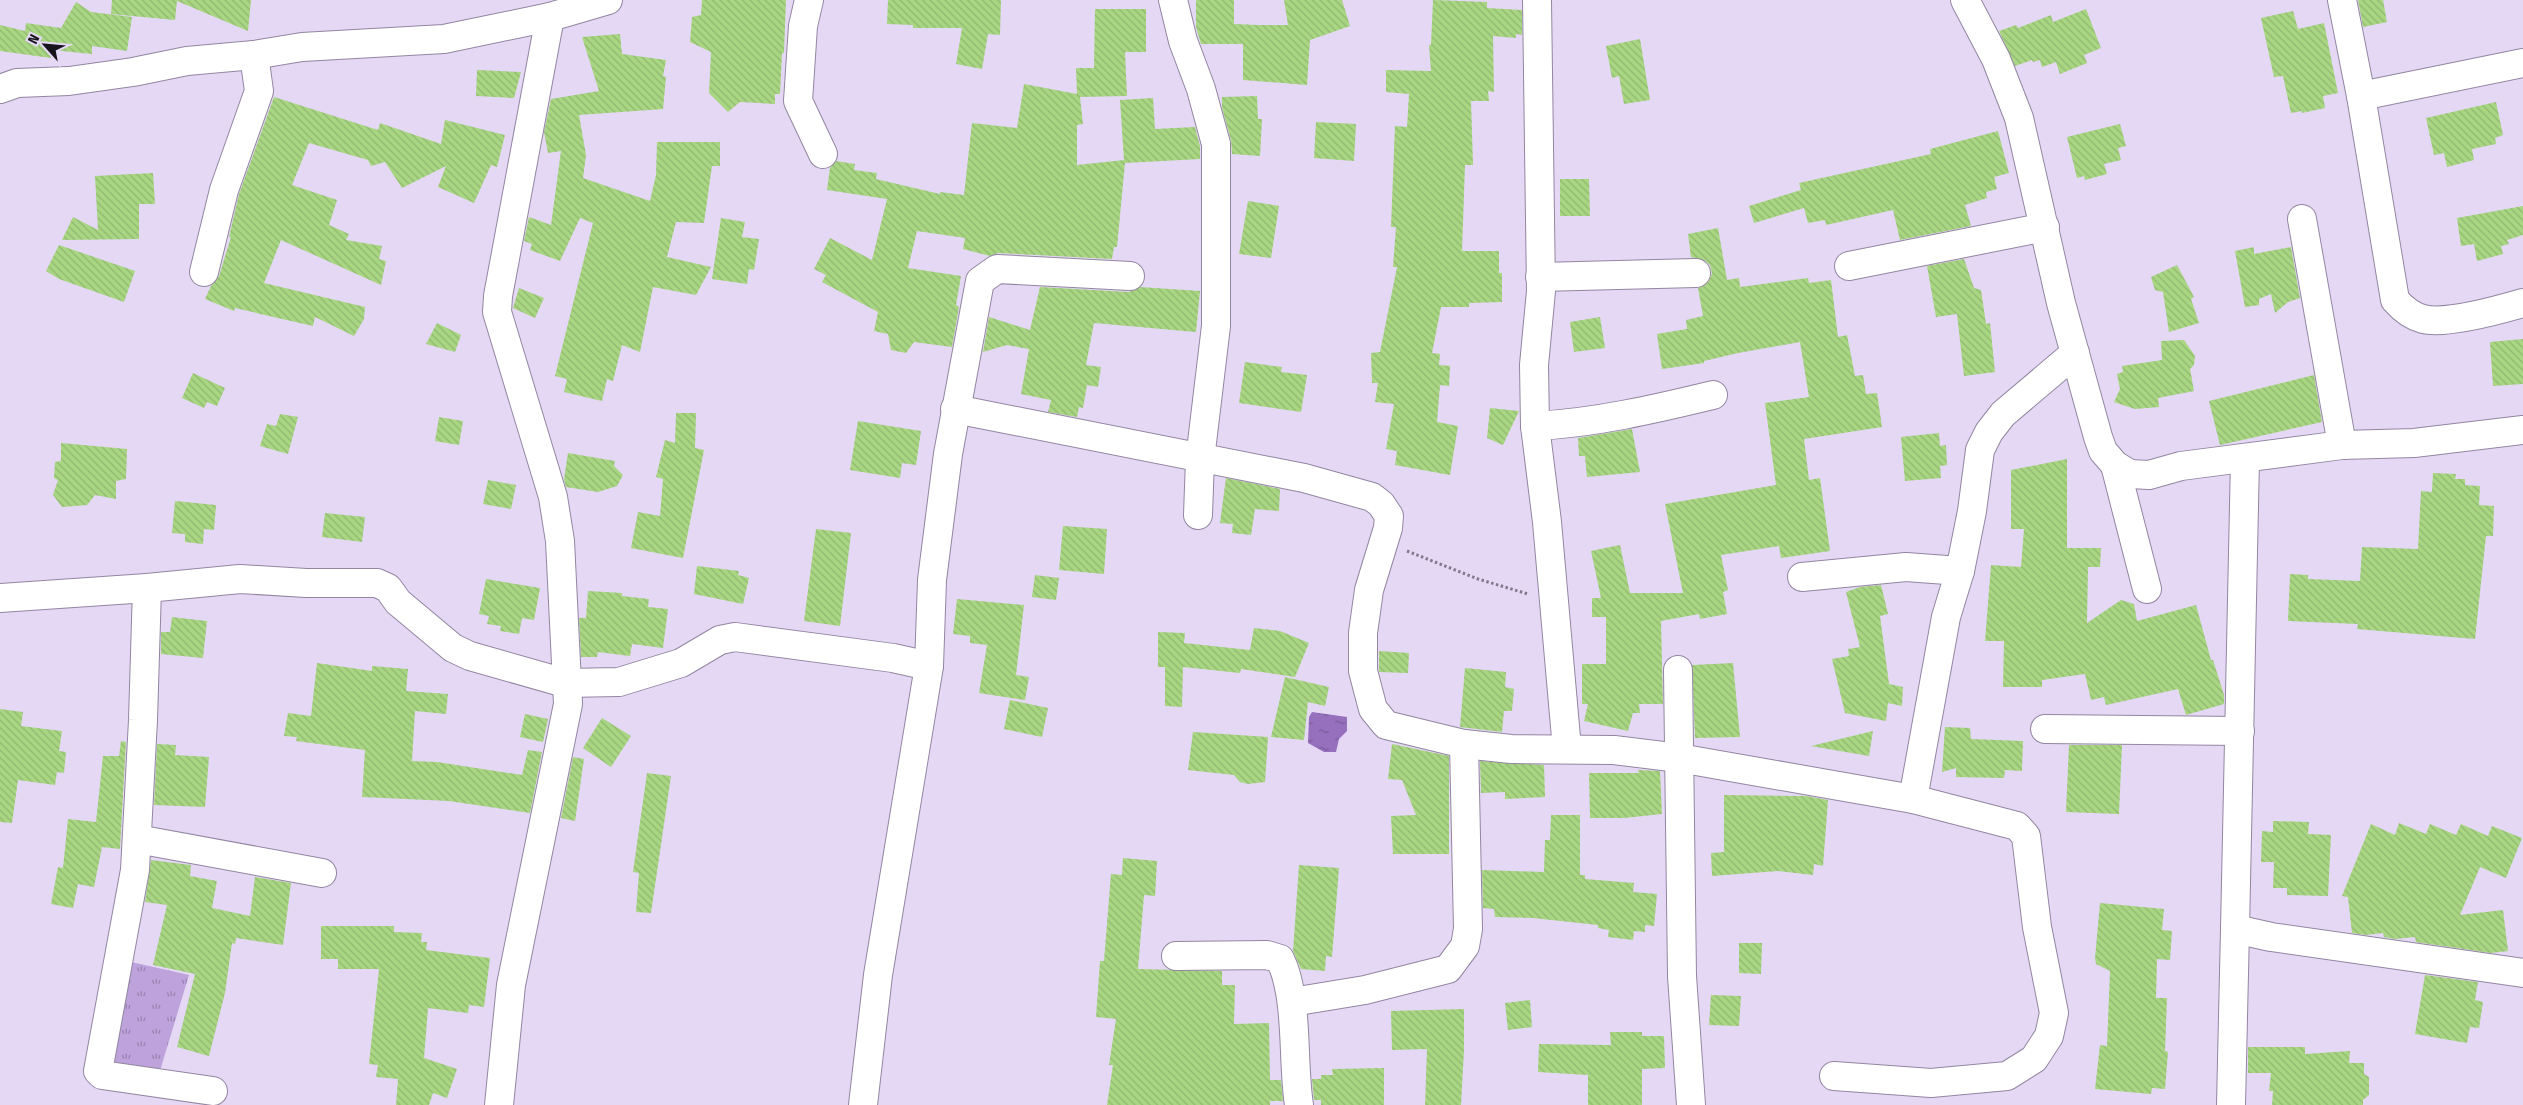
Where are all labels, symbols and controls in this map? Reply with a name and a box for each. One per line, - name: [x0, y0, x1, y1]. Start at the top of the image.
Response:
- north arrow: [20, 20, 70, 70]
- text: N: [24, 32, 43, 47]

